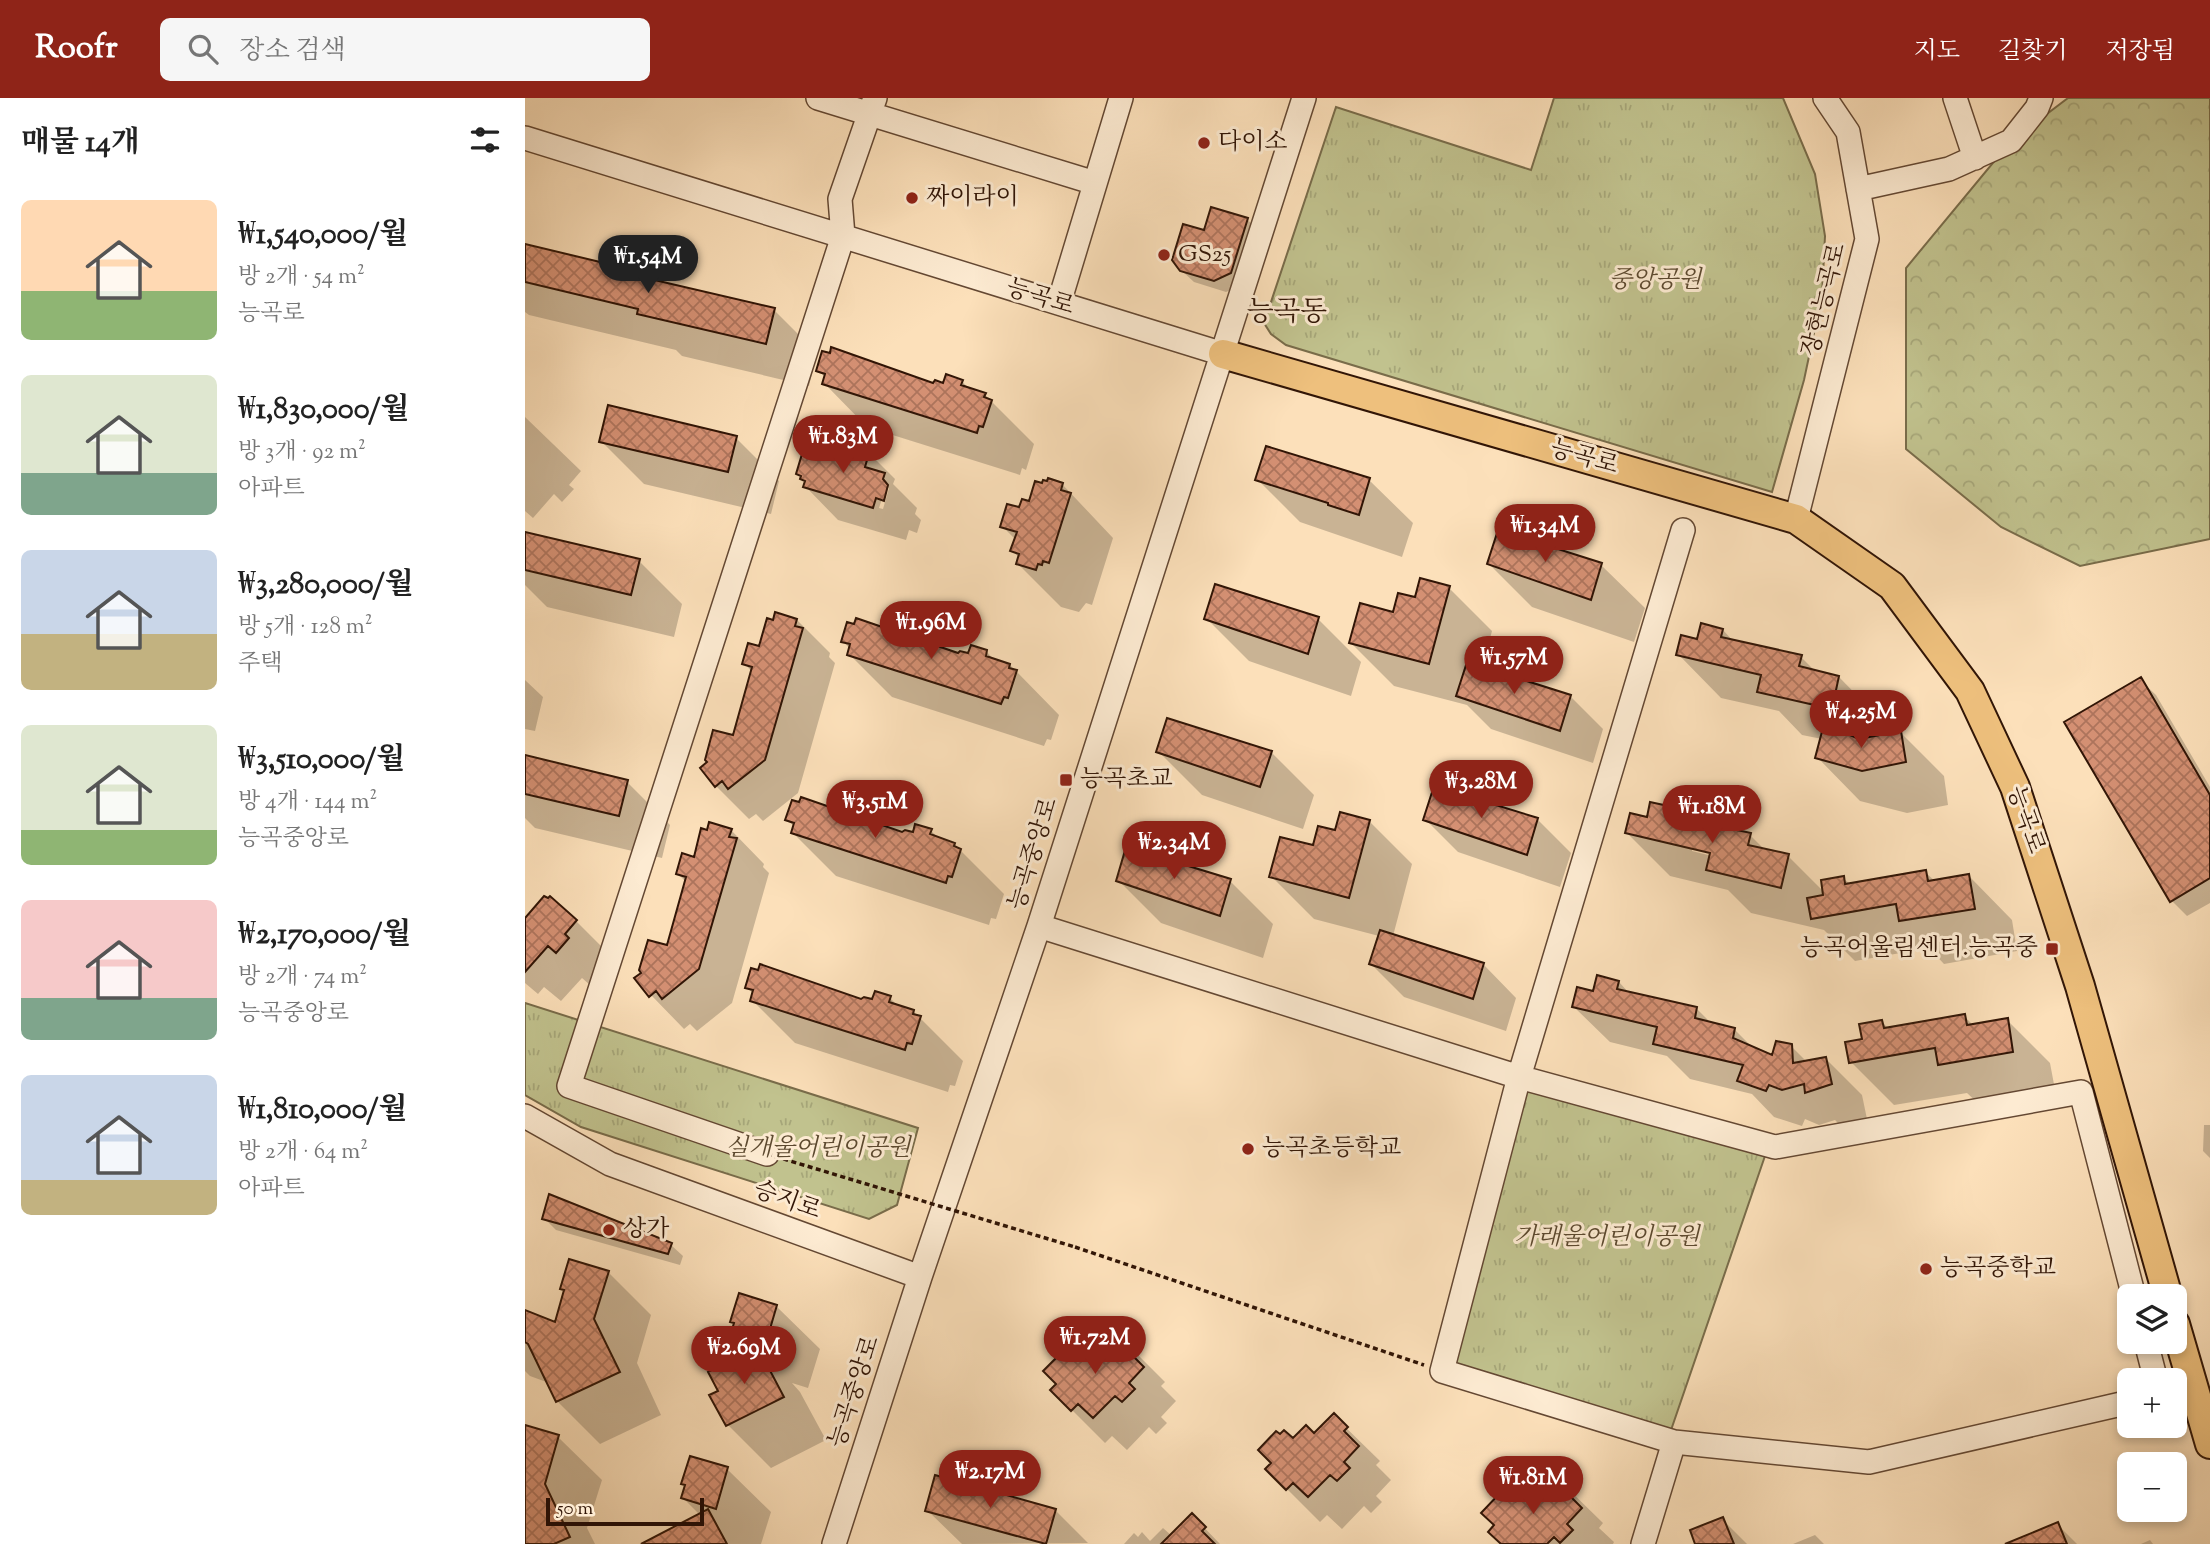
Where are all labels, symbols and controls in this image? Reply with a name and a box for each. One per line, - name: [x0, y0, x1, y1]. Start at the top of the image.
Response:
- search box: [160, 18, 650, 81]
- text: Roofr: [35, 25, 118, 73]
- icon: search: [184, 30, 222, 68]
- text: 장소 검색: [240, 33, 346, 70]
- text: 지도: [1914, 35, 1960, 69]
- text: 길찾기: [1998, 35, 2067, 69]
- text: 저장됨: [2105, 35, 2175, 69]
- icon: filters: [466, 121, 504, 159]
- text: 매물 14개: [21, 122, 140, 165]
- place label: 다이소: [1218, 126, 1288, 160]
- marker: 다이소: [1196, 135, 1212, 151]
- place label: 짜이라이: [926, 181, 1019, 215]
- marker: 짜이라이: [904, 190, 920, 206]
- text: ₩1,540,000/월: [238, 214, 408, 257]
- icon: home: [77, 228, 161, 312]
- pin: ₩1.54M: [591, 236, 705, 295]
- place label: GS25: [1178, 238, 1231, 272]
- street label: 장현능곡로: [1794, 240, 1856, 360]
- text: ₩1.54M: [614, 241, 682, 274]
- marker: GS25: [1156, 247, 1172, 263]
- text: 방 2개 · 54 m²: [238, 261, 365, 294]
- park label: 중앙공원: [1609, 264, 1703, 298]
- street label: 능곡로: [1002, 272, 1078, 324]
- district label: 능곡동: [1246, 293, 1328, 333]
- text: 능곡로: [238, 298, 305, 331]
- text: ₩1,830,000/월: [238, 389, 410, 432]
- icon: home: [77, 403, 161, 487]
- pin: ₩1.83M: [786, 416, 900, 475]
- text: ₩1.83M: [808, 421, 878, 454]
- street label: 능곡로: [1546, 432, 1622, 484]
- text: 방 3개 · 92 m²: [238, 436, 366, 469]
- text: 아파트: [238, 473, 305, 506]
- pin: ₩1.34M: [1488, 504, 1602, 564]
- text: ₩1.34M: [1510, 510, 1580, 543]
- text: ₩3,280,000/월: [238, 564, 414, 607]
- icon: home: [77, 578, 161, 662]
- pin: ₩1.96M: [874, 602, 988, 661]
- text: ₩1.96M: [896, 607, 966, 640]
- text: 방 5개 · 128 m²: [238, 611, 373, 644]
- pin: ₩1.57M: [1457, 636, 1571, 696]
- text: ₩1.57M: [1480, 642, 1548, 675]
- text: 주택: [238, 648, 282, 681]
- pin: ₩4.25M: [1804, 690, 1918, 750]
- text: ₩4.25M: [1826, 696, 1896, 729]
- text: ₩3,510,000/월: [238, 739, 405, 782]
- icon: home: [77, 753, 161, 837]
- pin: ₩3.28M: [1424, 760, 1538, 820]
- place label: 능곡초교: [1080, 763, 1173, 797]
- text: ₩3.28M: [1445, 766, 1517, 799]
- marker: 능곡초교: [1058, 772, 1074, 788]
- pin: ₩3.51M: [818, 780, 932, 840]
- street label: 능곡로: [1998, 782, 2052, 858]
- text: 방 4개 · 144 m²: [238, 786, 377, 819]
- text: ₩3.51M: [842, 786, 908, 819]
- pin: ₩1.18M: [1655, 786, 1769, 845]
- text: ₩1.18M: [1678, 791, 1746, 824]
- street label: 능곡중앙로: [1001, 794, 1067, 914]
- pin: ₩2.34M: [1117, 822, 1231, 881]
- text: 능곡중앙로: [238, 823, 349, 856]
- text: ₩2.34M: [1138, 827, 1210, 860]
- text: ₩2,170,000/월: [238, 914, 411, 957]
- icon: home: [77, 928, 161, 1012]
- place label: 능곡어울림센터.능곡중: [1800, 932, 2038, 966]
- marker: 능곡어울림센터.능곡중: [2044, 941, 2060, 957]
- text: 방 2개 · 74 m²: [238, 961, 367, 994]
- text: 능곡중앙로: [238, 998, 349, 1031]
- text: ₩1,810,000/월: [238, 1089, 408, 1132]
- icon: home: [77, 1103, 161, 1187]
- park label: 실개울어린이공원: [725, 1132, 913, 1166]
- place label: 능곡초등학교: [1262, 1132, 1401, 1166]
- text: 방 2개 · 64 m²: [238, 1136, 368, 1169]
- marker: 능곡초등학교: [1240, 1141, 1256, 1157]
- text: 아파트: [238, 1173, 305, 1206]
- street label: 승지로: [749, 1173, 825, 1229]
- place label: 상가: [623, 1213, 669, 1247]
- park label: 가래울어린이공원: [1514, 1221, 1702, 1255]
- marker: 상가: [601, 1222, 617, 1238]
- place label: 능곡중학교: [1940, 1252, 2056, 1286]
- marker: 능곡중학교: [1918, 1261, 1934, 1277]
- map controls: [2117, 1284, 2187, 1522]
- button: layers: [2117, 1284, 2187, 1354]
- pin: ₩1.72M: [1038, 1316, 1152, 1376]
- text: ₩1.72M: [1060, 1322, 1130, 1355]
- pin: ₩2.69M: [687, 1326, 801, 1386]
- text: ₩2.69M: [707, 1332, 781, 1365]
- street label: 능곡중앙로: [821, 1332, 889, 1452]
- button: +: [2117, 1368, 2187, 1438]
- pin: ₩2.17M: [933, 1450, 1047, 1510]
- button: −: [2117, 1452, 2187, 1522]
- text: ₩2.17M: [955, 1456, 1025, 1489]
- pin: ₩1.81M: [1476, 1456, 1590, 1516]
- text: ₩1.81M: [1499, 1462, 1567, 1495]
- scale bar: [546, 1495, 703, 1527]
- text: 50 m: [557, 1496, 593, 1523]

